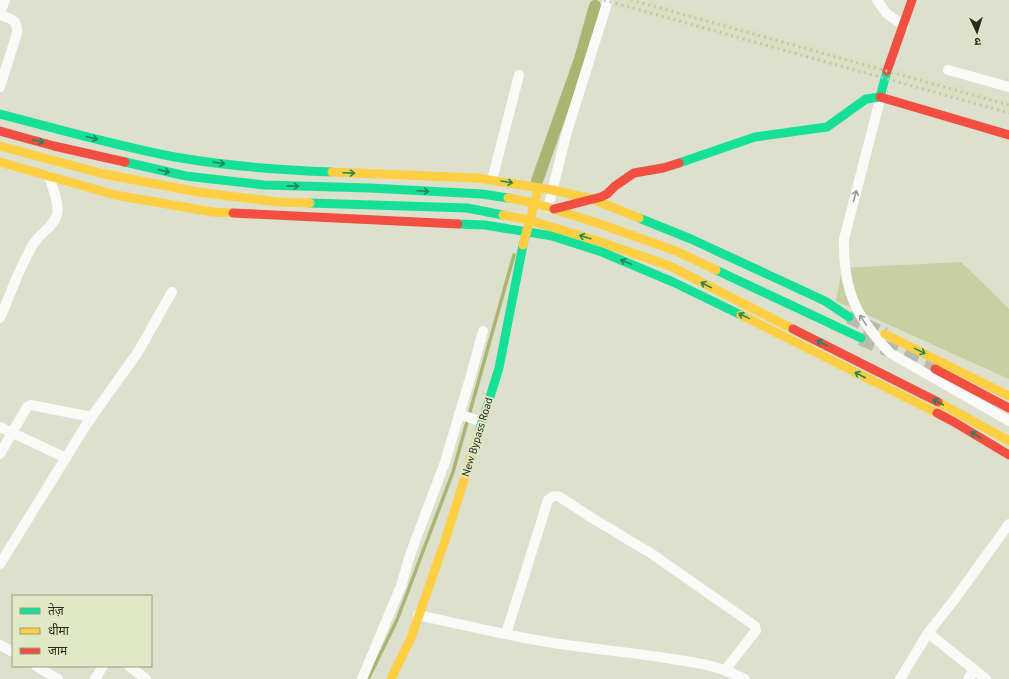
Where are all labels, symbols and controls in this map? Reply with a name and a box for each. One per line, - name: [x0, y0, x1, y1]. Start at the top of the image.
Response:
- north arrow: [957, 12, 997, 52]
- text: उ: [973, 35, 981, 49]
- one-way arrow: [85, 135, 98, 143]
- one-way arrow: [31, 138, 44, 146]
- one-way arrow: [213, 159, 226, 166]
- one-way arrow: [157, 168, 170, 175]
- one-way arrow: [342, 169, 355, 177]
- one-way arrow: [500, 178, 513, 186]
- one-way arrow: [286, 182, 299, 190]
- one-way arrow: [416, 187, 429, 194]
- one-way arrow: [852, 189, 859, 202]
- one-way arrow: [579, 233, 592, 240]
- one-way arrow: [621, 258, 633, 266]
- one-way arrow: [701, 280, 713, 288]
- one-way arrow: [739, 312, 751, 320]
- one-way arrow: [859, 315, 867, 326]
- one-way arrow: [816, 339, 828, 347]
- one-way arrow: [914, 348, 926, 355]
- one-way arrow: [855, 371, 867, 378]
- street label: New Bypass Road: [458, 396, 496, 478]
- one-way arrow: [932, 398, 944, 406]
- one-way arrow: [970, 431, 982, 439]
- legend: [12, 595, 152, 667]
- text: तेज़: [48, 603, 65, 618]
- text: धीमा: [48, 623, 70, 638]
- text: जाम: [48, 643, 68, 658]

